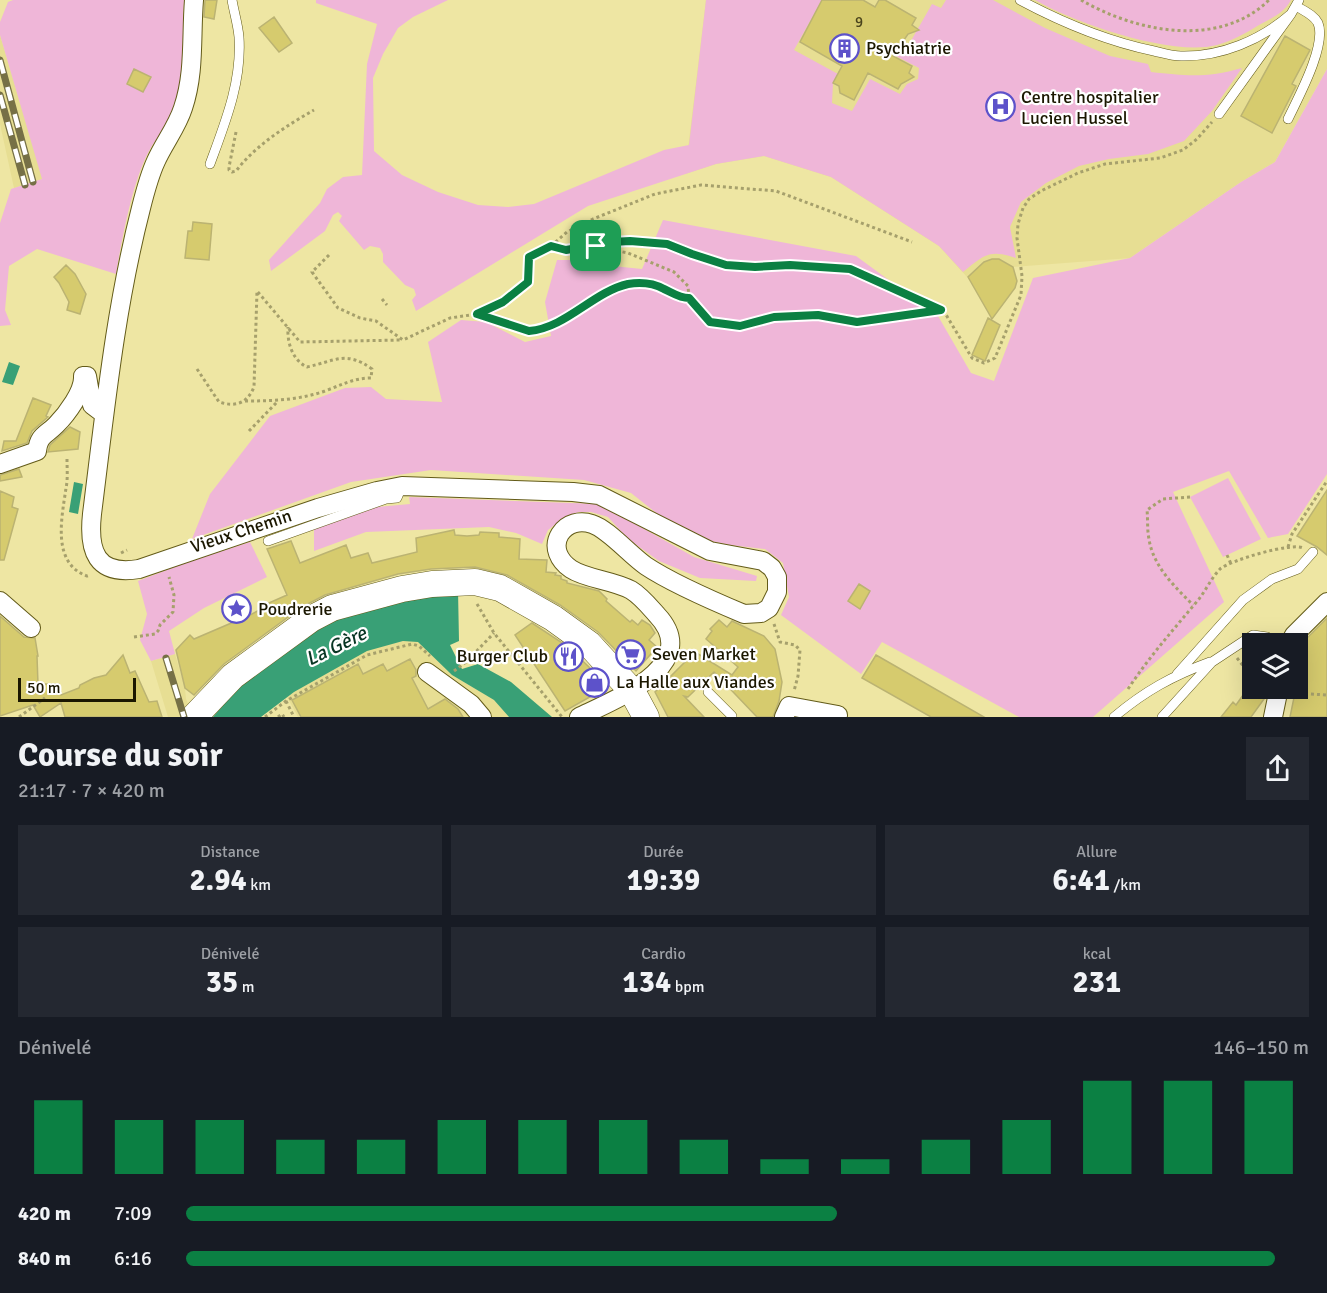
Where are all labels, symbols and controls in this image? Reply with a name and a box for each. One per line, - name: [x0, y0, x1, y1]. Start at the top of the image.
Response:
- house number: 9: [855, 13, 863, 31]
- building icon: Psychiatrie: [829, 32, 861, 64]
- place label: Psychiatrie: [866, 37, 951, 59]
- place label: Centre hospitalier Lucien Hussel: [1021, 86, 1159, 129]
- hospital icon: Centre hospitalier Lucien Hussel: [984, 91, 1016, 123]
- pin: [570, 220, 621, 271]
- icon: arrive: [579, 229, 612, 262]
- street label: Vieux Chemin: [188, 504, 294, 558]
- place icon: Poudrerie: [221, 593, 253, 625]
- place label: Poudrerie: [258, 598, 333, 620]
- water label: La Gère: [301, 620, 371, 671]
- map controls: [1242, 633, 1308, 699]
- button: layers: [1242, 633, 1308, 699]
- supermarket icon: Seven Market: [615, 638, 647, 670]
- restaurant icon: Burger Club: [553, 640, 585, 672]
- place label: Seven Market: [652, 643, 756, 665]
- place label: Burger Club: [456, 645, 548, 667]
- shop icon: La Halle aux Viandes: [579, 666, 611, 698]
- place label: La Halle aux Viandes: [616, 671, 775, 693]
- scale bar: [18, 675, 136, 702]
- text: 50 m: [27, 678, 61, 698]
- text: Course du soir: [18, 735, 223, 776]
- button: share: [1246, 737, 1309, 800]
- text: 21:17 · 7 × 420 m: [18, 778, 165, 803]
- text: Distance: [200, 842, 260, 862]
- text: Durée: [643, 842, 684, 862]
- text: Allure: [1076, 842, 1117, 862]
- text: 2.94: [189, 862, 247, 899]
- text: 19:39: [627, 862, 700, 899]
- text: 6:41: [1053, 862, 1110, 899]
- text: km: [247, 875, 271, 895]
- text: /km: [1110, 875, 1141, 895]
- text: Dénivelé: [201, 944, 260, 964]
- text: Cardio: [641, 944, 686, 964]
- text: kcal: [1083, 944, 1111, 964]
- text: 35: [206, 964, 238, 1001]
- text: 134: [623, 964, 671, 1001]
- text: 231: [1073, 964, 1121, 1001]
- text: m: [238, 977, 255, 997]
- text: bpm: [671, 977, 704, 997]
- text: Dénivelé: [18, 1035, 92, 1060]
- text: 146–150 m: [1213, 1035, 1309, 1060]
- text: 420 m: [18, 1201, 71, 1226]
- text: 7:09: [114, 1201, 152, 1226]
- text: 840 m: [18, 1246, 71, 1271]
- text: 6:16: [114, 1246, 152, 1271]

